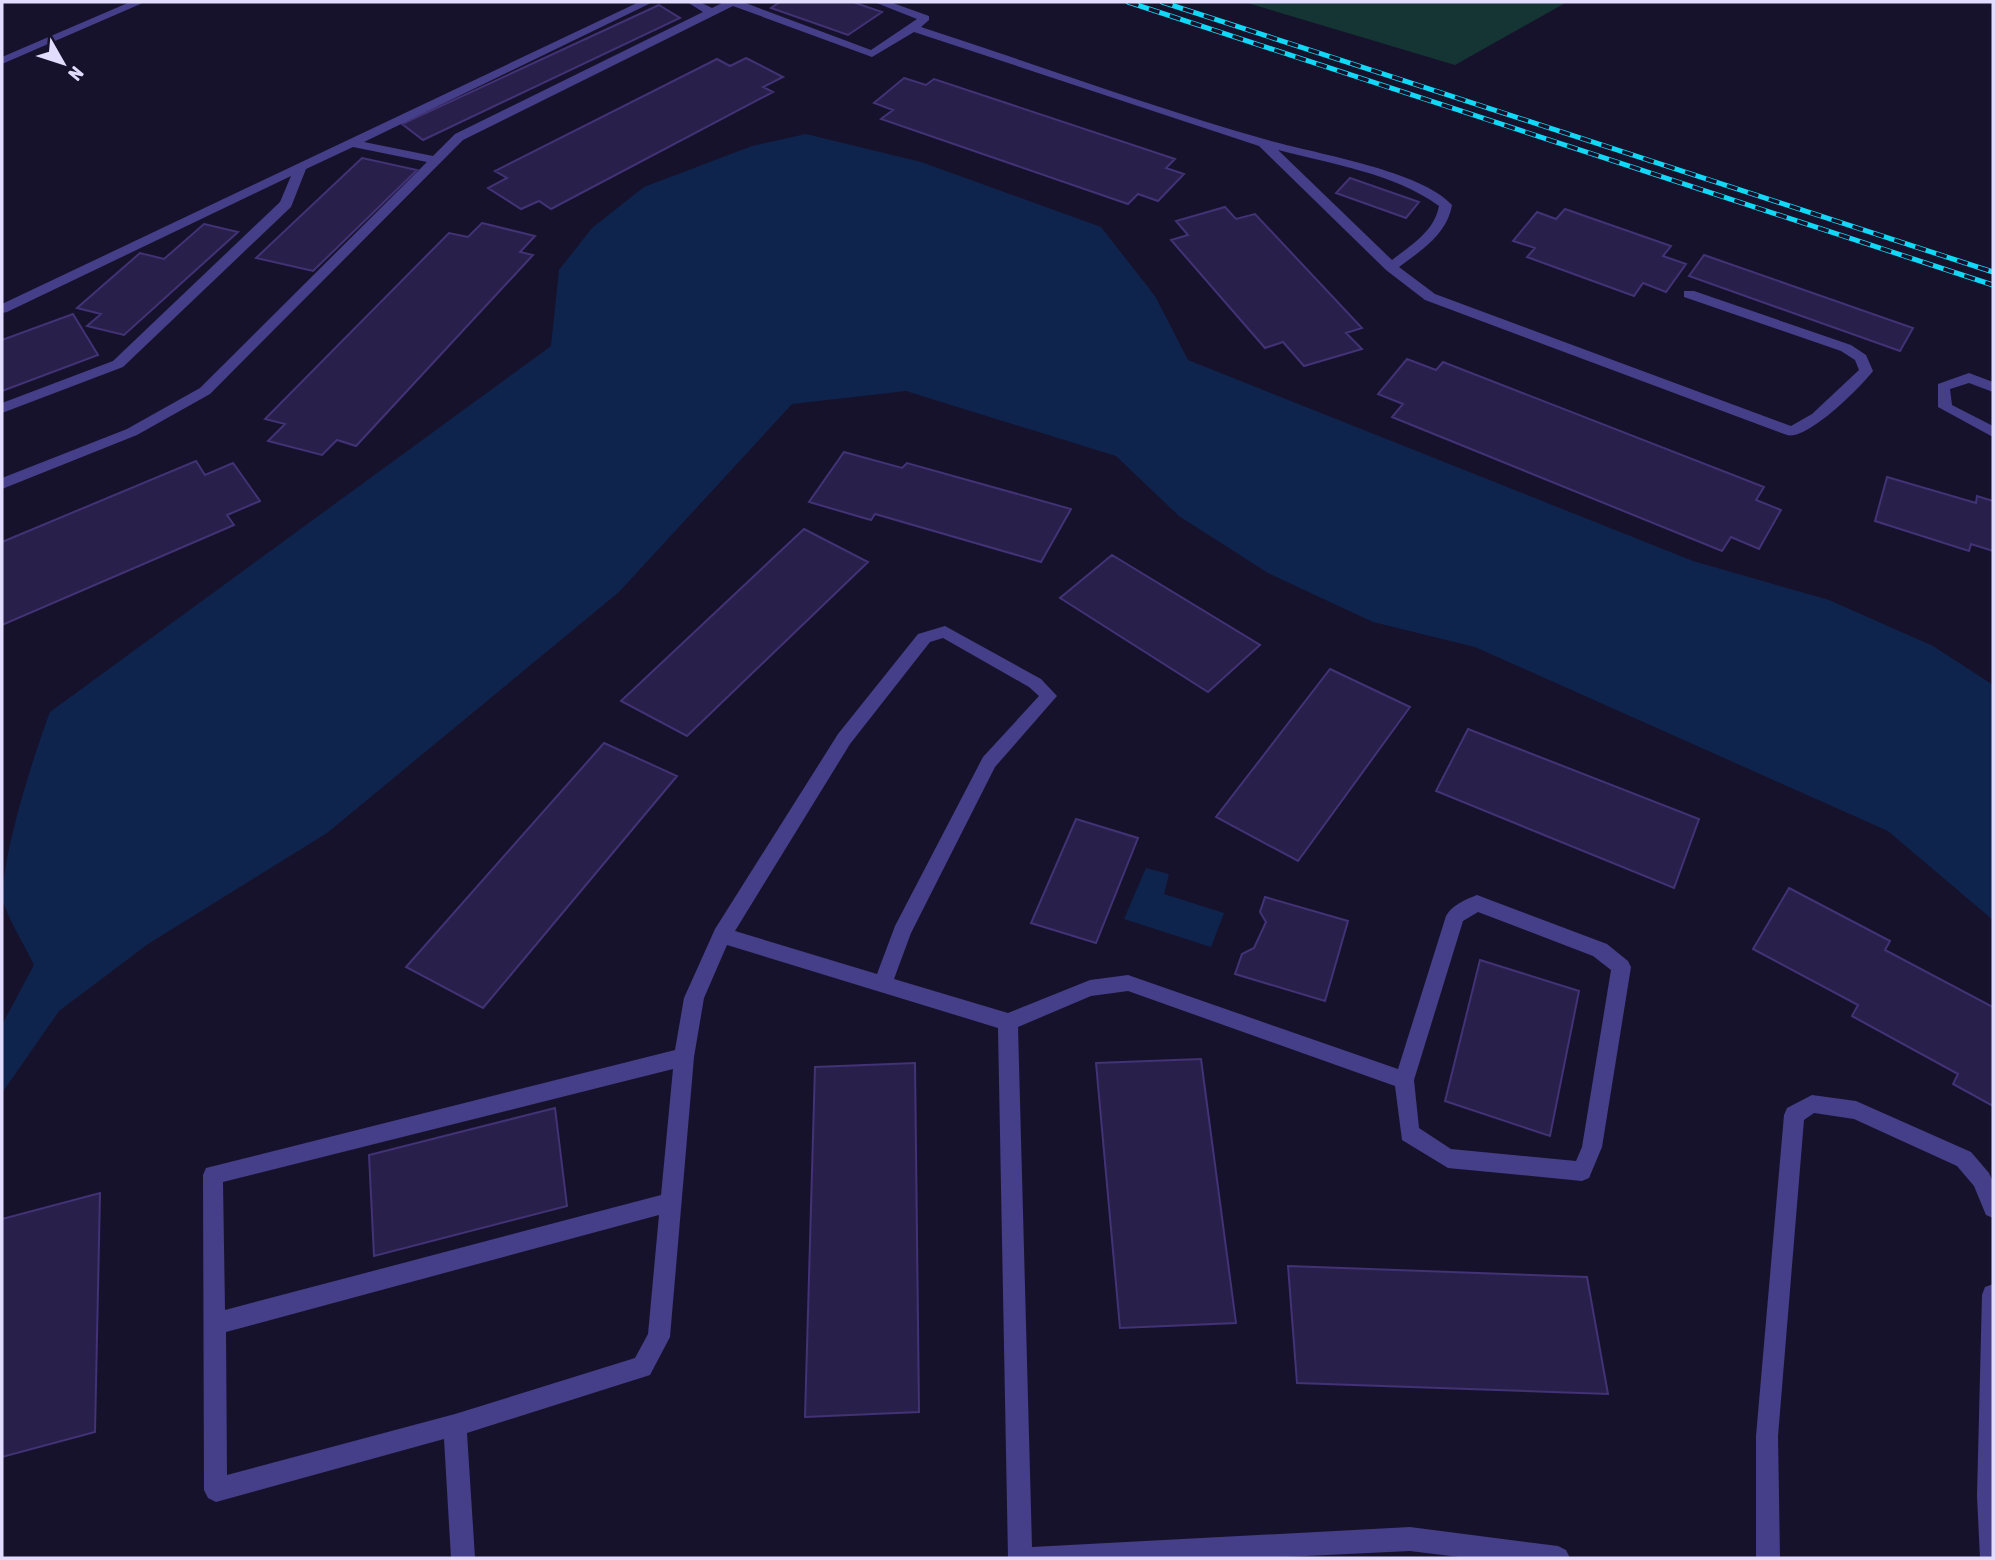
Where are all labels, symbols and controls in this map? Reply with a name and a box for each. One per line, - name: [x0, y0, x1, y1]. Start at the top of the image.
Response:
- north arrow: [28, 28, 98, 98]
- text: N: [64, 62, 88, 85]

